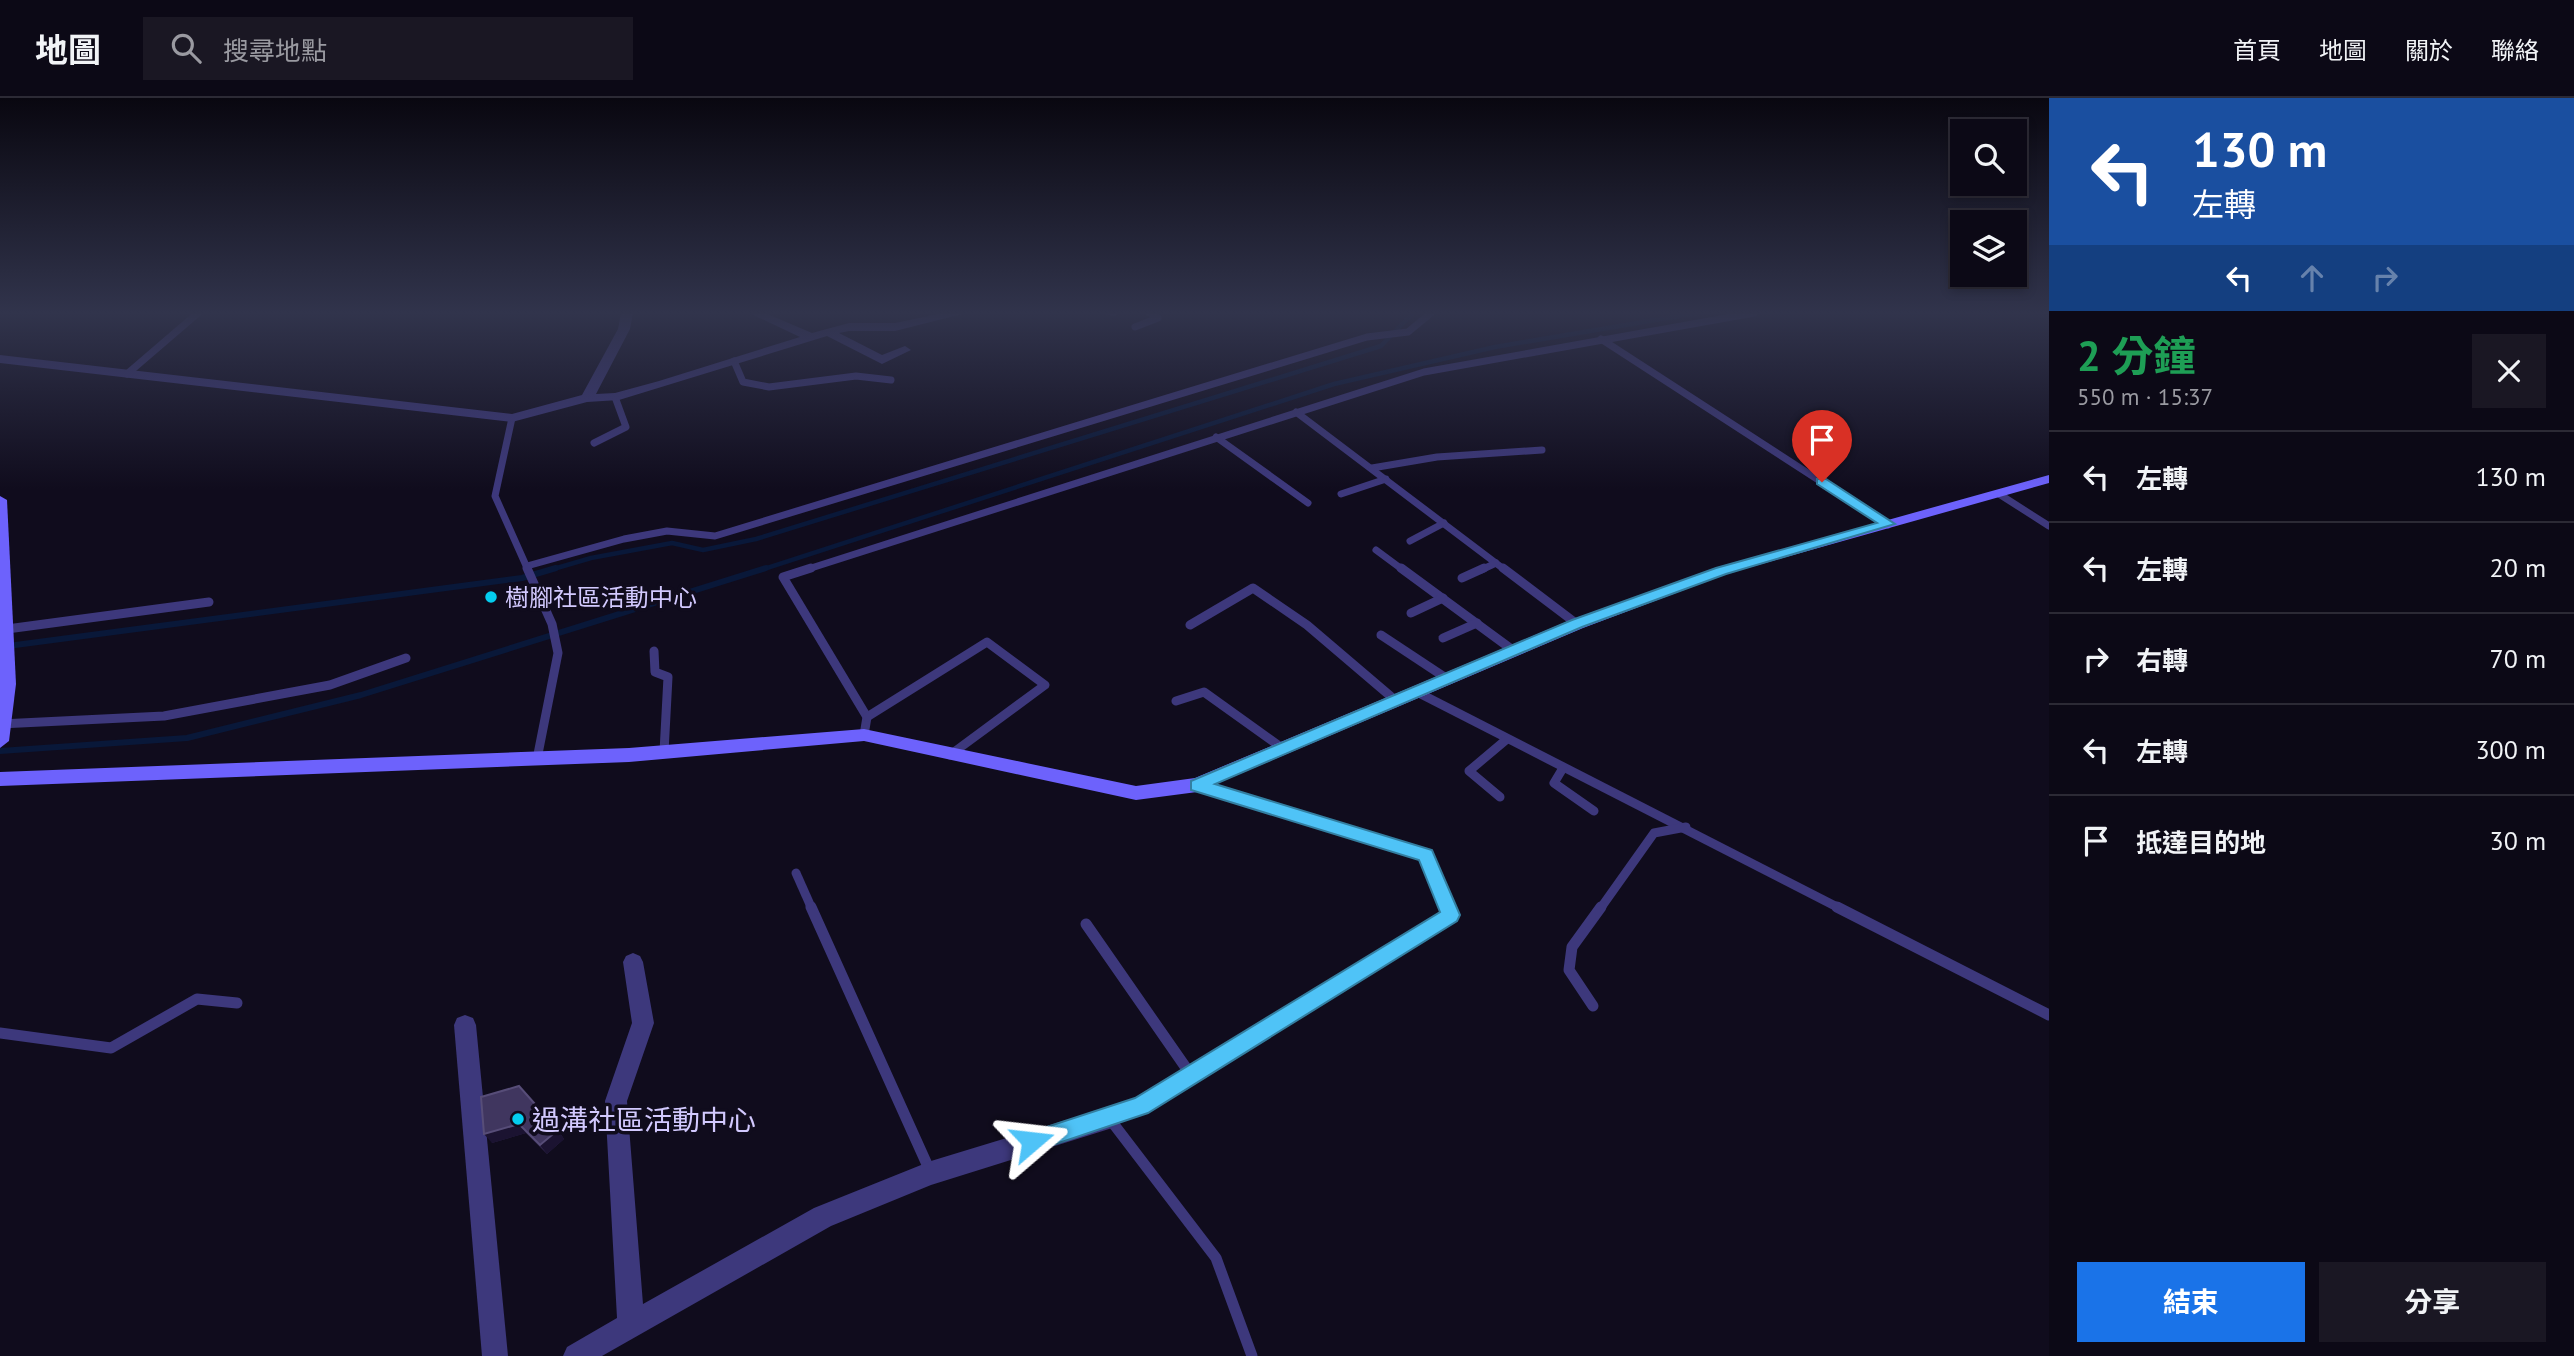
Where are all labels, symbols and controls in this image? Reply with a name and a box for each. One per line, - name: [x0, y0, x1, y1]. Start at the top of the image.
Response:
- search box: [143, 17, 633, 80]
- text: 地圖: [35, 28, 101, 71]
- icon: search: [167, 29, 205, 67]
- text: 搜尋地點: [223, 34, 327, 67]
- text: 首頁: [2233, 35, 2281, 66]
- text: 地圖: [2319, 35, 2367, 66]
- text: 關於: [2405, 35, 2453, 66]
- text: 聯絡: [2491, 35, 2539, 66]
- text: 130 m: [2192, 117, 2327, 181]
- map controls: [1950, 119, 2027, 287]
- button: search: [1950, 119, 2027, 196]
- icon: left: [2077, 126, 2168, 217]
- text: 左轉: [2192, 183, 2256, 225]
- button: layers: [1950, 210, 2027, 287]
- icon: left: [2220, 259, 2258, 297]
- icon: ahead: [2293, 259, 2331, 297]
- icon: right: [2366, 259, 2404, 297]
- text: 2 分鐘: [2077, 328, 2195, 383]
- button: close: [2472, 334, 2546, 408]
- text: 550 m · 15:37: [2077, 382, 2213, 411]
- pin: [1792, 410, 1852, 482]
- icon: arrive: [1803, 421, 1841, 459]
- icon: left: [2077, 458, 2115, 496]
- text: 130 m: [2475, 460, 2546, 493]
- text: 左轉: [2136, 462, 2188, 495]
- icon: left: [2077, 549, 2115, 587]
- text: 20 m: [2490, 551, 2546, 584]
- text: 左轉: [2136, 553, 2188, 586]
- place label: 樹腳社區活動中心: [505, 582, 697, 613]
- marker: 樹腳社區活動中心: [483, 589, 499, 605]
- icon: right: [2077, 640, 2115, 678]
- text: 70 m: [2490, 642, 2546, 675]
- text: 右轉: [2136, 644, 2188, 677]
- icon: left: [2077, 731, 2115, 769]
- text: 300 m: [2475, 733, 2546, 766]
- text: 左轉: [2136, 735, 2188, 768]
- icon: arrive: [2077, 822, 2115, 860]
- text: 30 m: [2490, 824, 2546, 857]
- text: 抵達目的地: [2136, 826, 2266, 859]
- place label: 過溝社區活動中心: [532, 1101, 756, 1138]
- position arrow: [995, 1104, 1069, 1178]
- marker: 過溝社區活動中心: [510, 1111, 526, 1127]
- button: 結束: [2077, 1262, 2305, 1342]
- button: 分享: [2319, 1262, 2546, 1342]

